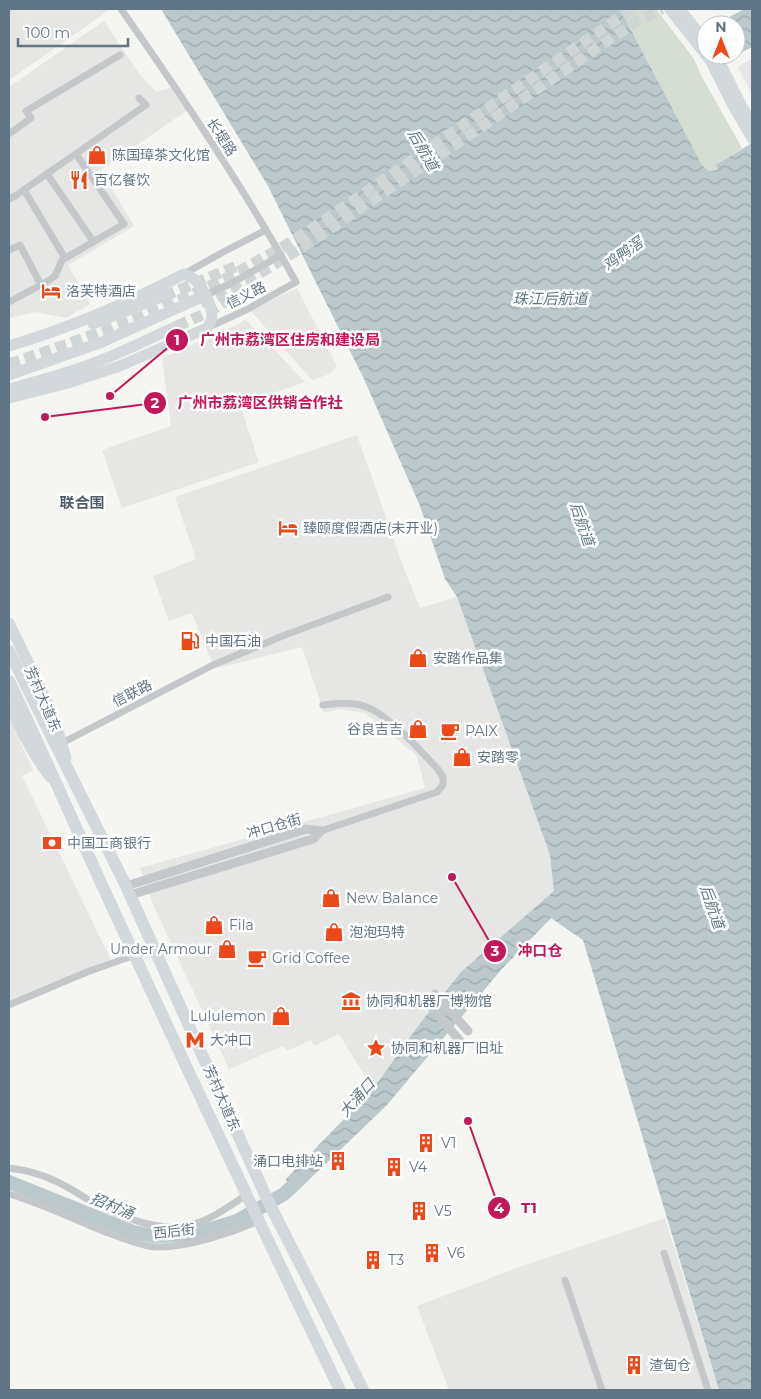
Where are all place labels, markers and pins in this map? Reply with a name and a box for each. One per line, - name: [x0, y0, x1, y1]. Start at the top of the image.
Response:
- shop icon: 陈国璋茶文化馆: [86, 144, 108, 166]
- place label: 陈国璋茶文化馆: [112, 146, 210, 164]
- restaurant icon: 百亿餐饮: [68, 169, 90, 191]
- place label: 百亿餐饮: [94, 171, 150, 189]
- hotel icon: 洛芙特酒店: [40, 280, 62, 302]
- place label: 洛芙特酒店: [66, 282, 136, 300]
- callout: 广州市荔湾区住房和建设局: [165, 325, 390, 355]
- callout: 广州市荔湾区供销合作社: [142, 388, 352, 418]
- hotel icon: 臻颐度假酒店(未开业): [277, 517, 299, 539]
- place label: 臻颐度假酒店(未开业): [303, 519, 438, 537]
- fuel station icon: 中国石油: [179, 630, 201, 652]
- place label: 中国石油: [205, 632, 261, 650]
- shop icon: 安踏作品集: [407, 647, 429, 669]
- place label: 安踏作品集: [433, 649, 503, 667]
- shop icon: 谷良吉吉: [407, 718, 429, 740]
- place label: 谷良吉吉: [347, 720, 403, 738]
- cafe icon: PAIX: [439, 720, 461, 742]
- place label: PAIX: [465, 722, 498, 740]
- shop icon: 安踏零: [451, 746, 473, 768]
- place label: 安踏零: [477, 748, 519, 766]
- bank icon: 中国工商银行: [41, 832, 63, 854]
- place label: 中国工商银行: [67, 834, 151, 852]
- shop icon: New Balance: [320, 887, 342, 909]
- place label: New Balance: [346, 889, 438, 907]
- shop icon: Fila: [203, 914, 225, 936]
- place label: Fila: [229, 916, 254, 934]
- shop icon: 泡泡玛特: [323, 921, 345, 943]
- place label: 泡泡玛特: [349, 923, 405, 941]
- callout: 冲口仓: [482, 936, 572, 966]
- shop icon: Under Armour: [216, 938, 238, 960]
- place label: Under Armour: [110, 940, 212, 958]
- cafe icon: Grid Coffee: [246, 947, 268, 969]
- place label: Grid Coffee: [272, 949, 350, 967]
- museum icon: 协同和机器厂博物馆: [340, 990, 362, 1012]
- place label: 协同和机器厂博物馆: [366, 992, 492, 1010]
- shop icon: Lululemon: [270, 1005, 292, 1027]
- place label: Lululemon: [190, 1007, 266, 1025]
- metro station icon: 大冲口: [184, 1029, 206, 1051]
- place label: 大冲口: [210, 1031, 252, 1049]
- place icon: 协同和机器厂旧址: [365, 1037, 387, 1059]
- place label: 协同和机器厂旧址: [391, 1039, 503, 1057]
- building icon: V1: [415, 1132, 437, 1154]
- place label: V1: [441, 1134, 456, 1152]
- building icon: 涌口电排站: [327, 1150, 349, 1172]
- place label: 涌口电排站: [253, 1152, 323, 1170]
- building icon: V4: [383, 1156, 405, 1178]
- place label: V4: [409, 1158, 428, 1176]
- callout: T1: [486, 1193, 547, 1223]
- building icon: V5: [408, 1200, 430, 1222]
- place label: V5: [434, 1202, 452, 1220]
- building icon: V6: [421, 1242, 443, 1264]
- place label: V6: [447, 1244, 465, 1262]
- building icon: T3: [362, 1249, 384, 1271]
- place label: T3: [388, 1251, 404, 1269]
- building icon: 渣甸仓: [623, 1354, 645, 1376]
- place label: 渣甸仓: [649, 1356, 691, 1374]

